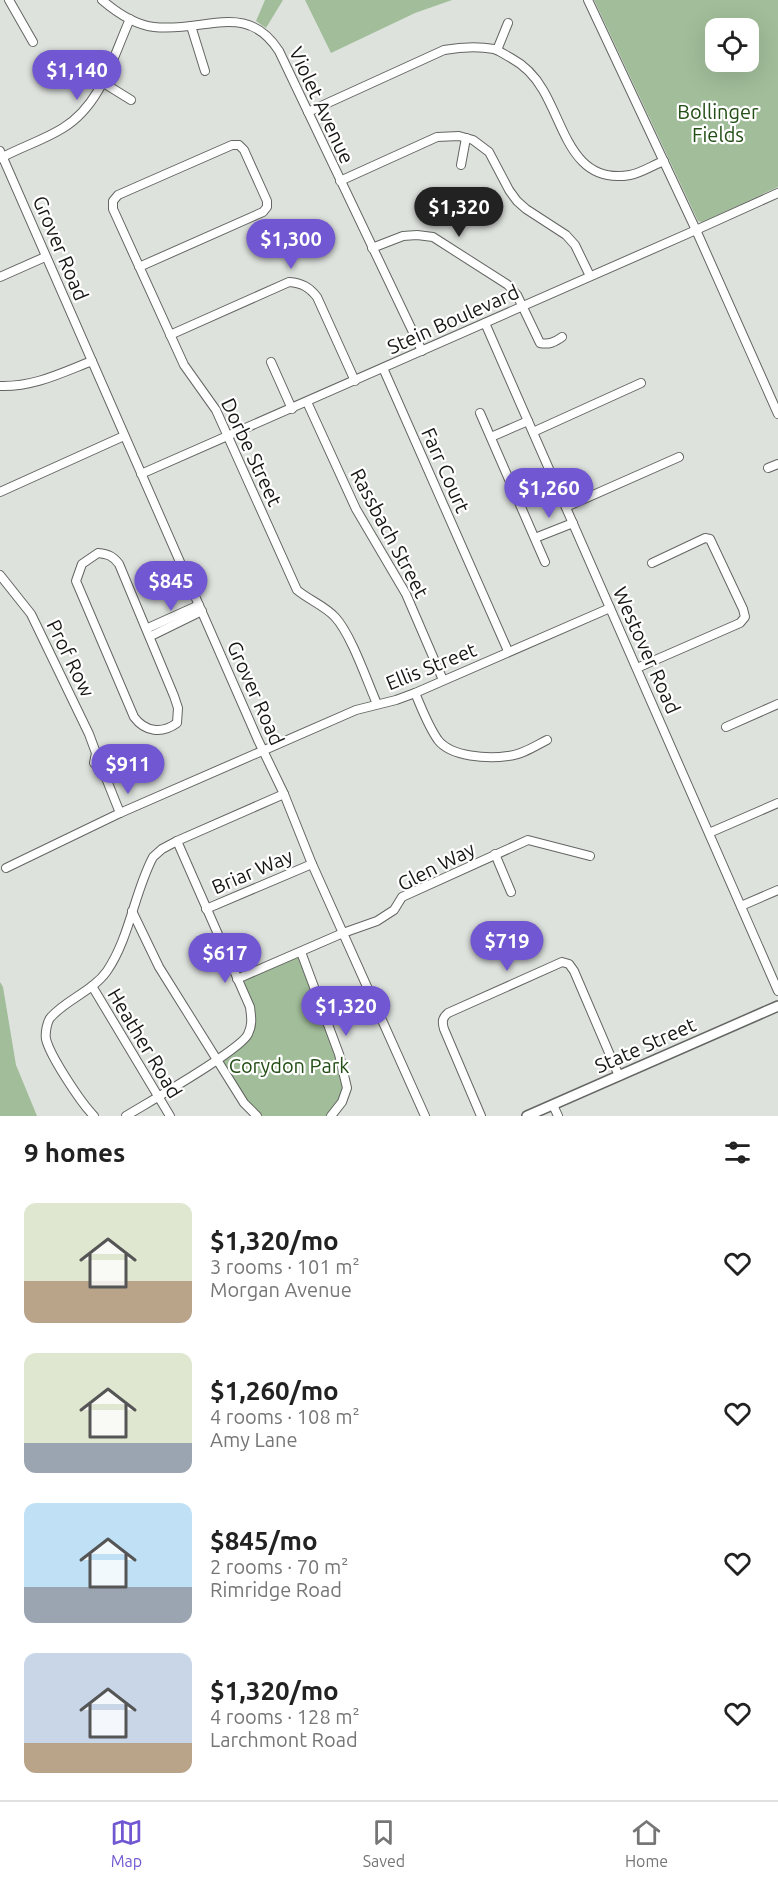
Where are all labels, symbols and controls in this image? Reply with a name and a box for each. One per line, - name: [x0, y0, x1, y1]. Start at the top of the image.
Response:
- map controls: [705, 18, 759, 72]
- button: locate: [705, 18, 759, 72]
- street label: Violet Avenue: [285, 43, 359, 167]
- pin: $1,140: [28, 50, 126, 101]
- text: $1,140: [46, 58, 108, 81]
- park label: Bollinger Fields: [677, 100, 759, 146]
- pin: $1,320: [410, 187, 508, 238]
- street label: Grover Road: [29, 192, 93, 304]
- text: $1,320: [428, 195, 490, 218]
- pin: $1,300: [242, 219, 340, 270]
- text: $1,300: [260, 227, 322, 250]
- street label: Stein Boulevard: [384, 280, 522, 358]
- street label: Dorbe Street: [217, 394, 287, 510]
- street label: Farr Court: [417, 424, 475, 516]
- street label: Rassbach Street: [346, 464, 434, 602]
- pin: $1,260: [500, 468, 598, 519]
- text: $1,260: [518, 476, 580, 499]
- pin: $845: [135, 561, 207, 612]
- text: $845: [148, 569, 194, 592]
- street label: Westover Road: [609, 583, 685, 717]
- street label: Prof Row: [42, 616, 100, 701]
- street label: Grover Road: [223, 637, 289, 749]
- street label: Ellis Street: [382, 637, 480, 695]
- pin: $911: [92, 744, 164, 795]
- text: $911: [105, 752, 151, 775]
- street label: Glen Way: [394, 837, 479, 895]
- street label: Briar Way: [208, 844, 296, 898]
- pin: $719: [471, 921, 543, 972]
- text: $719: [484, 929, 530, 952]
- pin: $617: [189, 933, 261, 984]
- text: $617: [202, 941, 248, 964]
- street label: Heather Road: [103, 984, 187, 1102]
- pin: $1,320: [297, 986, 395, 1037]
- text: $1,320: [315, 994, 377, 1017]
- street label: State Street: [591, 1013, 699, 1077]
- park label: Corydon Park: [229, 1054, 349, 1077]
- icon: filters: [721, 1136, 754, 1169]
- text: 9 homes: [24, 1138, 125, 1167]
- text: $1,320/mo: [210, 1226, 339, 1255]
- icon: home: [72, 1227, 144, 1299]
- icon: heart: [721, 1247, 754, 1280]
- text: 3 rooms · 101 m²: [210, 1255, 360, 1278]
- text: Morgan Avenue: [210, 1278, 352, 1301]
- text: $1,260/mo: [210, 1376, 339, 1405]
- icon: home: [72, 1377, 144, 1449]
- icon: heart: [721, 1397, 754, 1430]
- text: 4 rooms · 108 m²: [210, 1405, 360, 1428]
- text: Amy Lane: [210, 1428, 297, 1451]
- text: $845/mo: [210, 1526, 318, 1555]
- icon: home: [72, 1527, 144, 1599]
- icon: heart: [721, 1547, 754, 1580]
- text: 2 rooms · 70 m²: [210, 1555, 348, 1578]
- text: Rimridge Road: [210, 1578, 342, 1601]
- text: $1,320/mo: [210, 1676, 339, 1705]
- icon: home: [72, 1677, 144, 1749]
- icon: heart: [721, 1697, 754, 1730]
- text: 4 rooms · 128 m²: [210, 1705, 360, 1728]
- text: Larchmont Road: [210, 1728, 358, 1751]
- tab: Map: [110, 1816, 143, 1870]
- tab: Saved: [363, 1816, 405, 1870]
- tab: Home: [625, 1816, 668, 1870]

